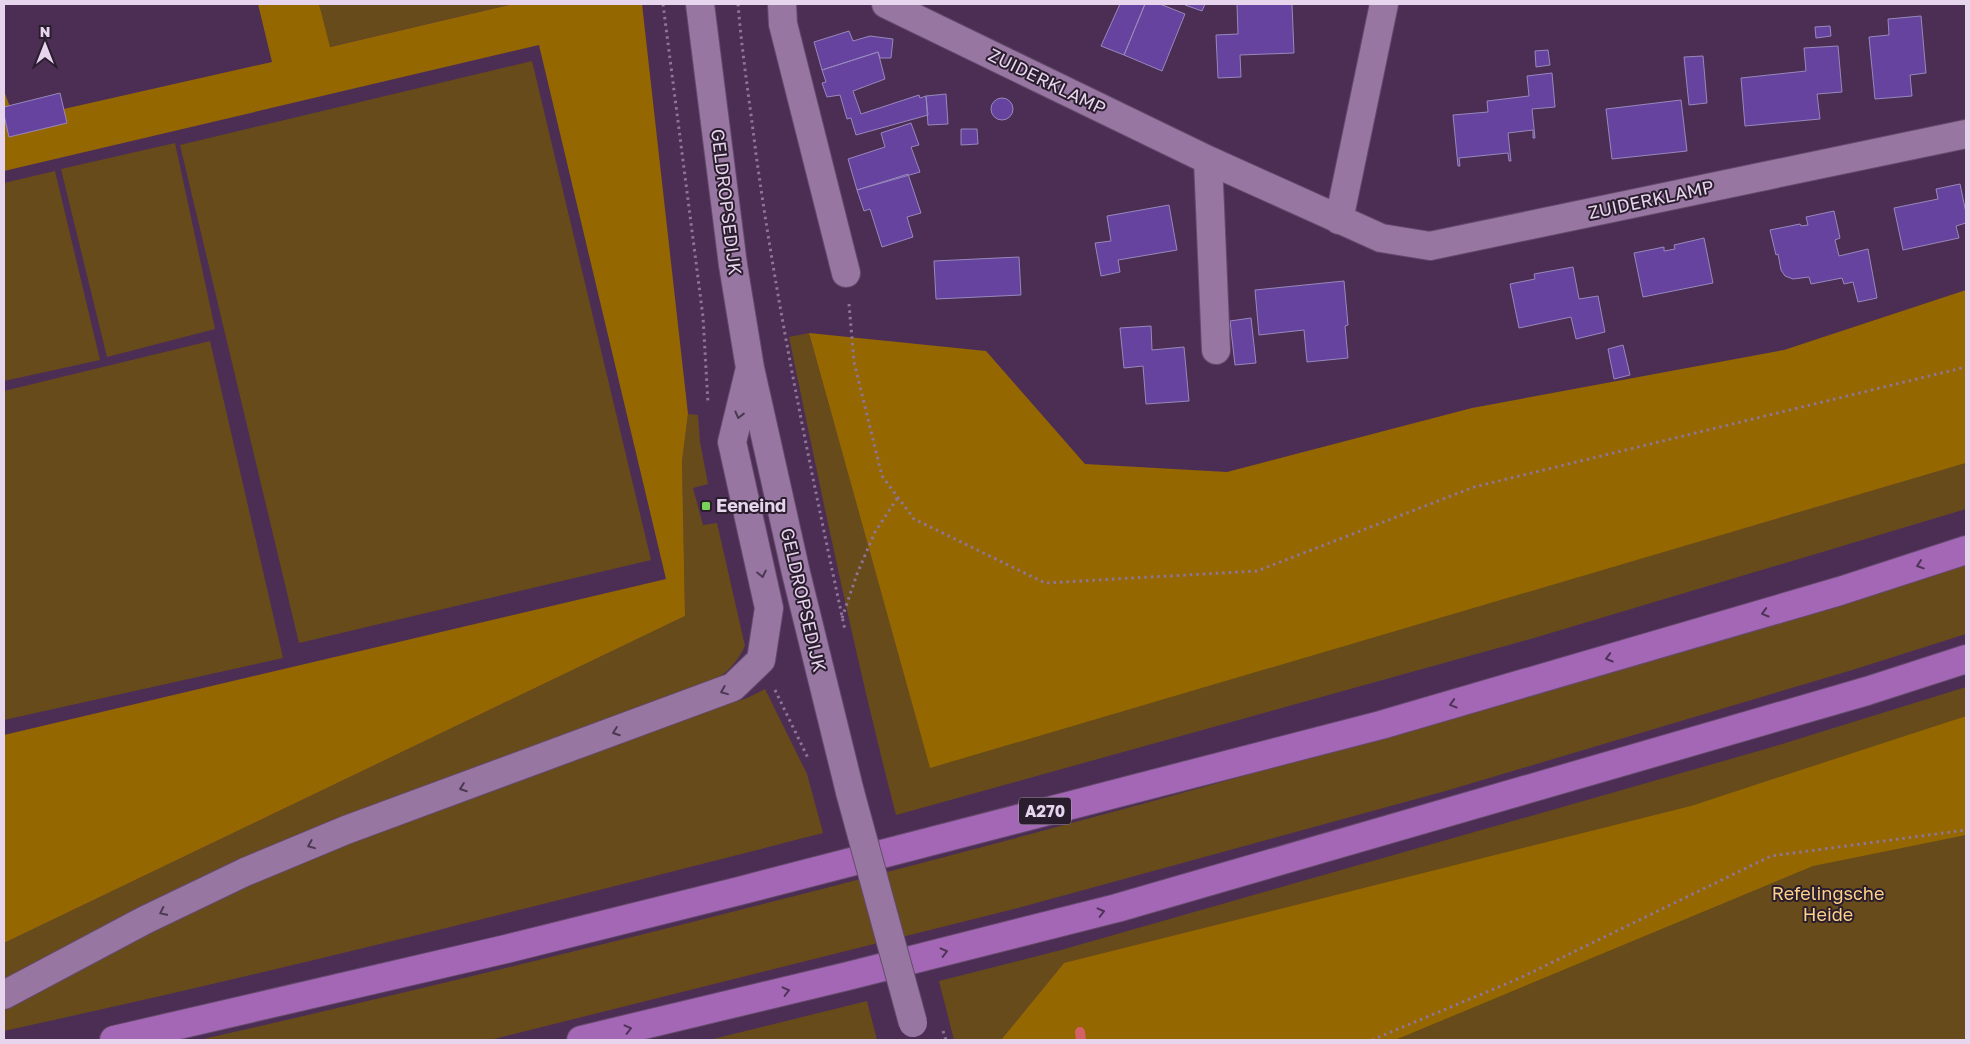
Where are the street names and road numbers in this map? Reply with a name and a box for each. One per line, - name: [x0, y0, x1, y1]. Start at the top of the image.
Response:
- street label: ZUIDERKLAMP: [985, 43, 1110, 119]
- street label: GELDROPSEDIJK: [707, 128, 747, 276]
- street label: ZUIDERKLAMP: [1586, 175, 1716, 223]
- street label: GELDROPSEDIJK: [777, 526, 831, 674]
- road number: A270: [1019, 798, 1071, 824]

